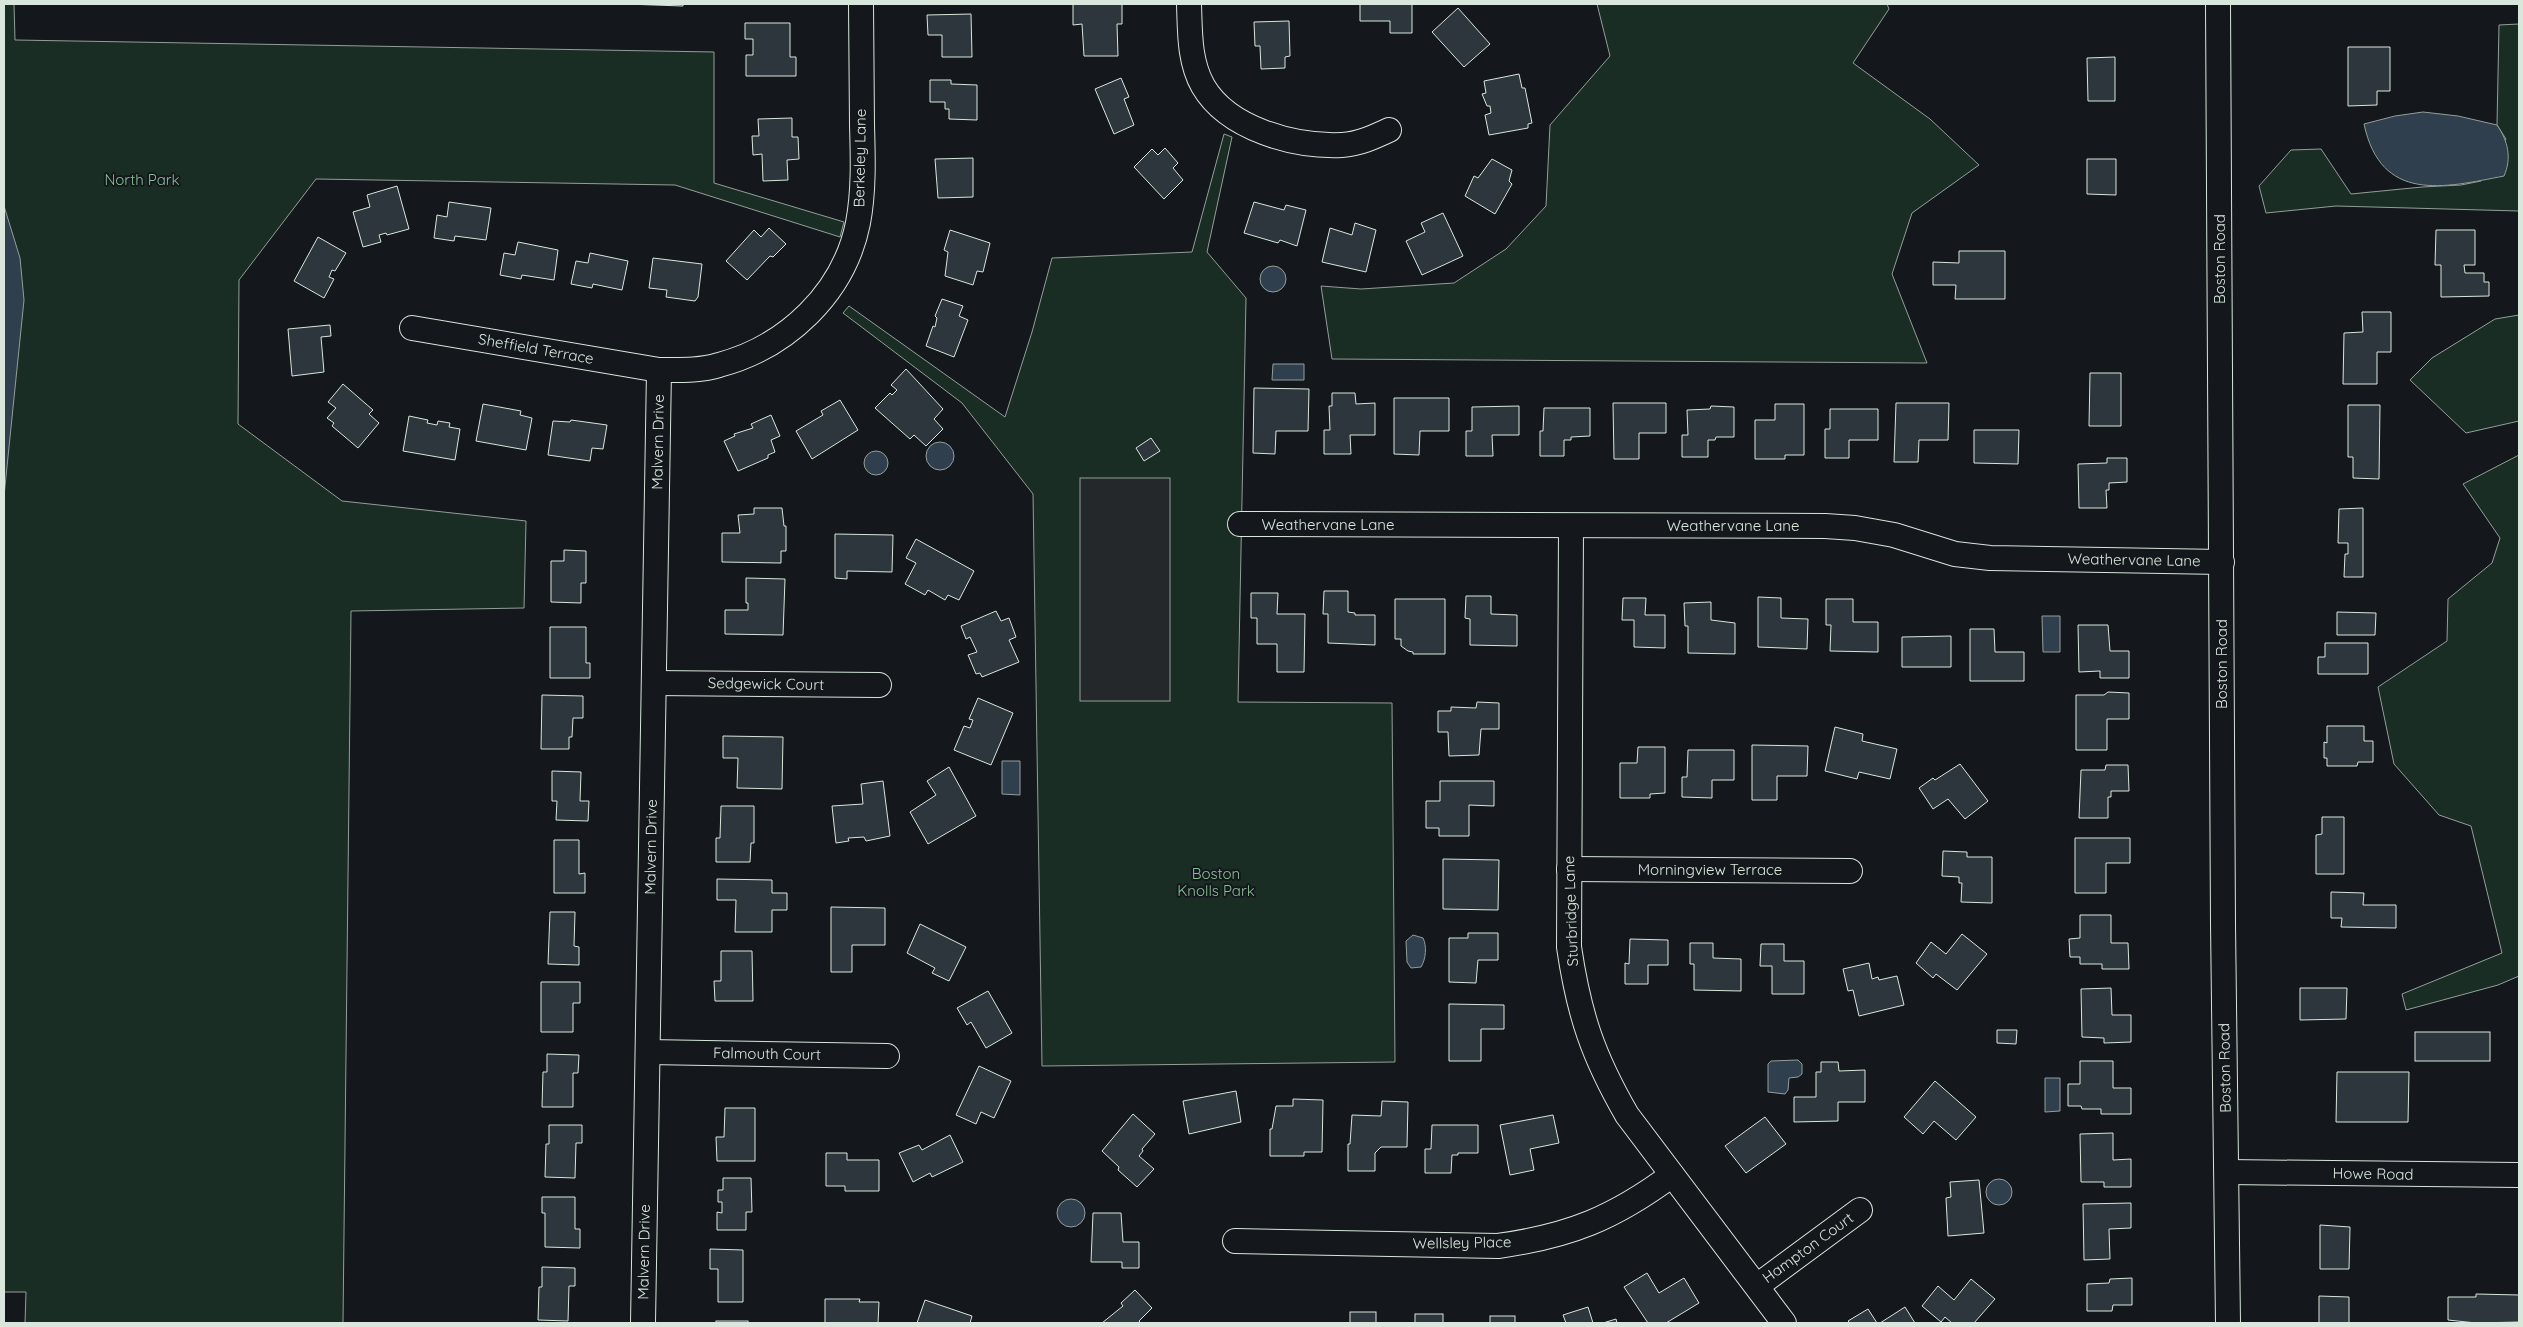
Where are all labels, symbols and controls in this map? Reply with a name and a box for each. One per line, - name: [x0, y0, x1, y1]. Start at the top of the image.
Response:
- street label: Berkeley Lane: [849, 108, 870, 208]
- park label: North Park: [104, 170, 180, 189]
- street label: Boston Road: [2210, 214, 2229, 304]
- street label: Sheffield Terrace: [477, 329, 595, 368]
- street label: Malvern Drive: [647, 394, 668, 490]
- street label: Weathervane Lane: [1262, 515, 1394, 534]
- street label: Weathervane Lane: [1667, 516, 1799, 535]
- street label: Weathervane Lane: [2067, 549, 2201, 570]
- street label: Boston Road: [2212, 619, 2231, 709]
- street label: Sedgewick Court: [708, 673, 824, 694]
- street label: Malvern Drive: [640, 799, 661, 895]
- street label: Sturbridge Lane: [1559, 855, 1582, 967]
- street label: Morningview Terrace: [1638, 860, 1782, 879]
- park label: Boston Knolls Park: [1177, 864, 1255, 900]
- street label: Boston Road: [2214, 1023, 2235, 1113]
- street label: Falmouth Court: [713, 1043, 821, 1064]
- street label: Howe Road: [2332, 1163, 2414, 1184]
- street label: Malvern Drive: [633, 1204, 654, 1300]
- street label: Hampton Court: [1759, 1208, 1857, 1287]
- street label: Wellsley Place: [1412, 1232, 1512, 1253]

